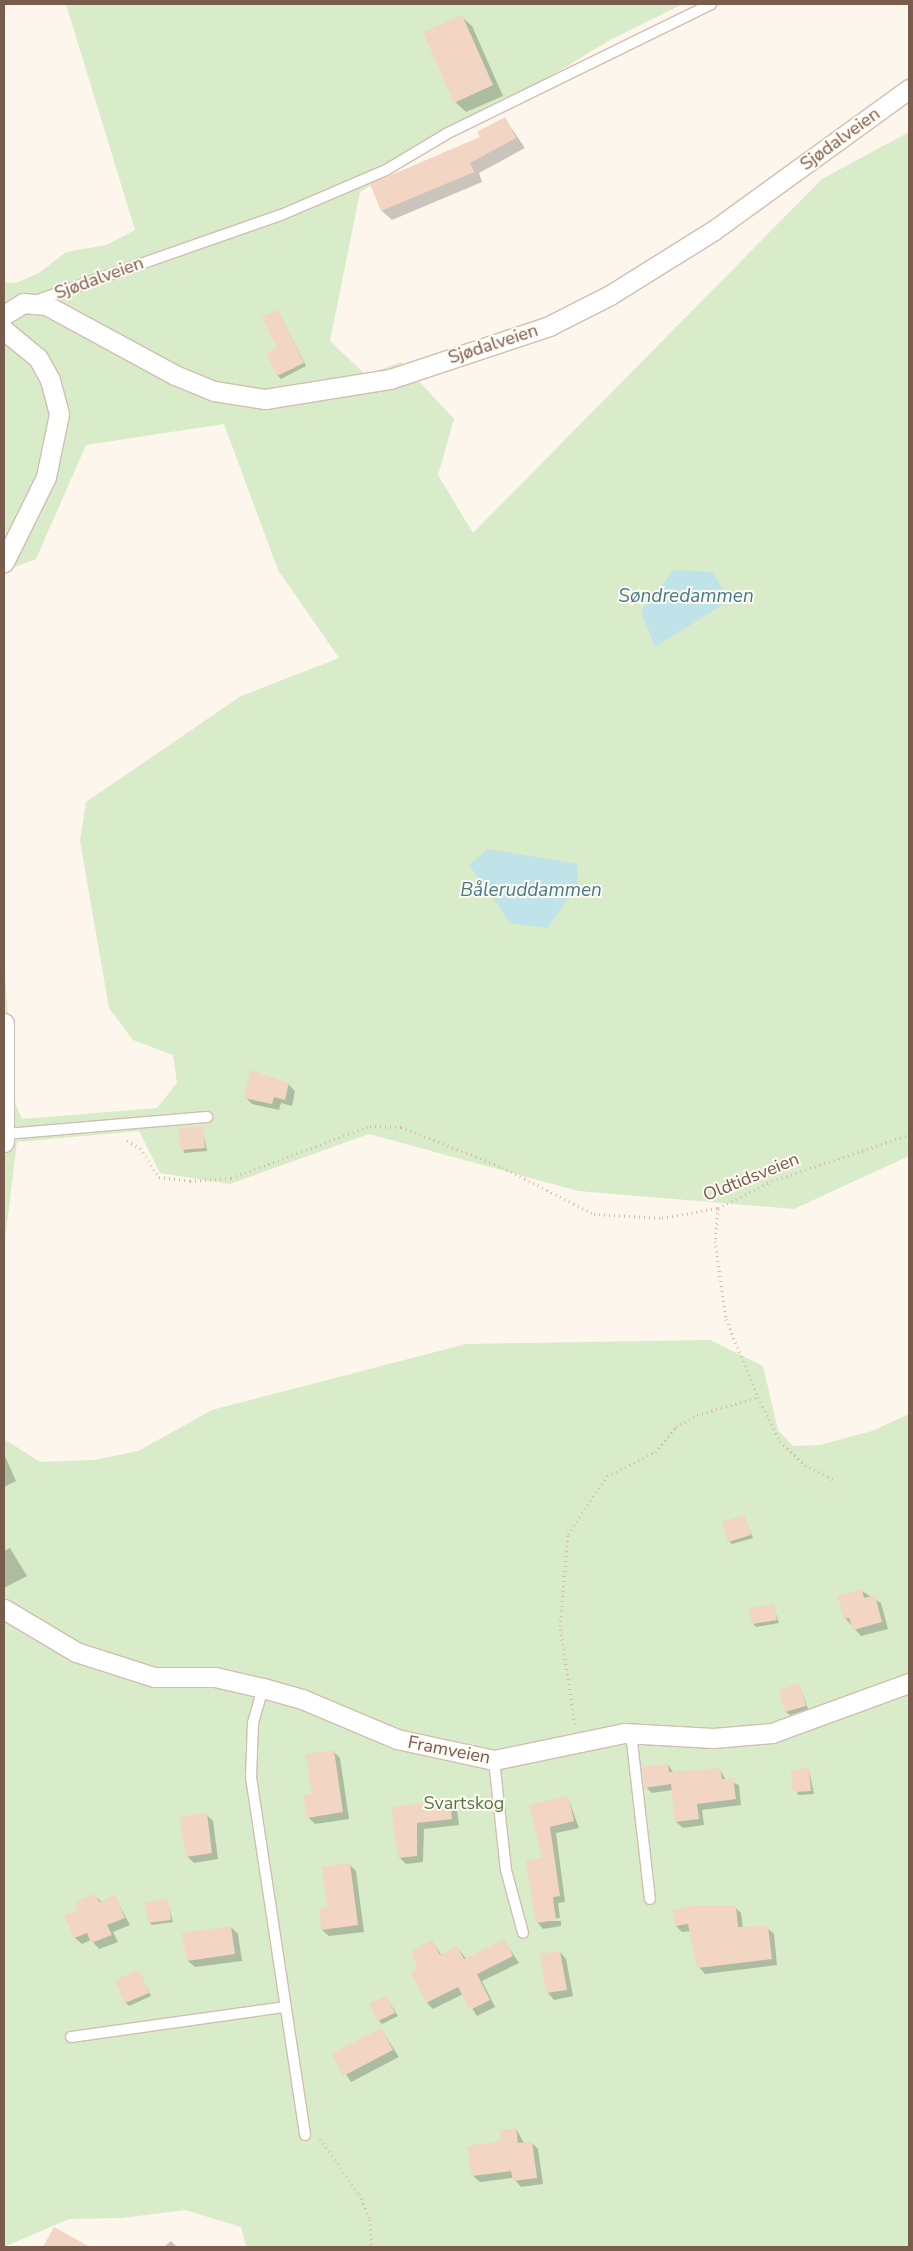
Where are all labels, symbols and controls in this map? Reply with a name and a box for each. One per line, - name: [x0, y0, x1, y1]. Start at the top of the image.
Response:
- street label: Sjødalveien: [796, 103, 884, 175]
- street label: Sjødalveien: [52, 252, 146, 304]
- street label: Sjødalveien: [445, 319, 541, 369]
- water label: Søndredammen: [618, 586, 754, 608]
- water label: Båleruddammen: [460, 880, 602, 902]
- street label: Oldtidsveien: [700, 1148, 802, 1206]
- street label: Framveien: [406, 1731, 492, 1769]
- park label: Svartskog: [424, 1792, 504, 1814]

